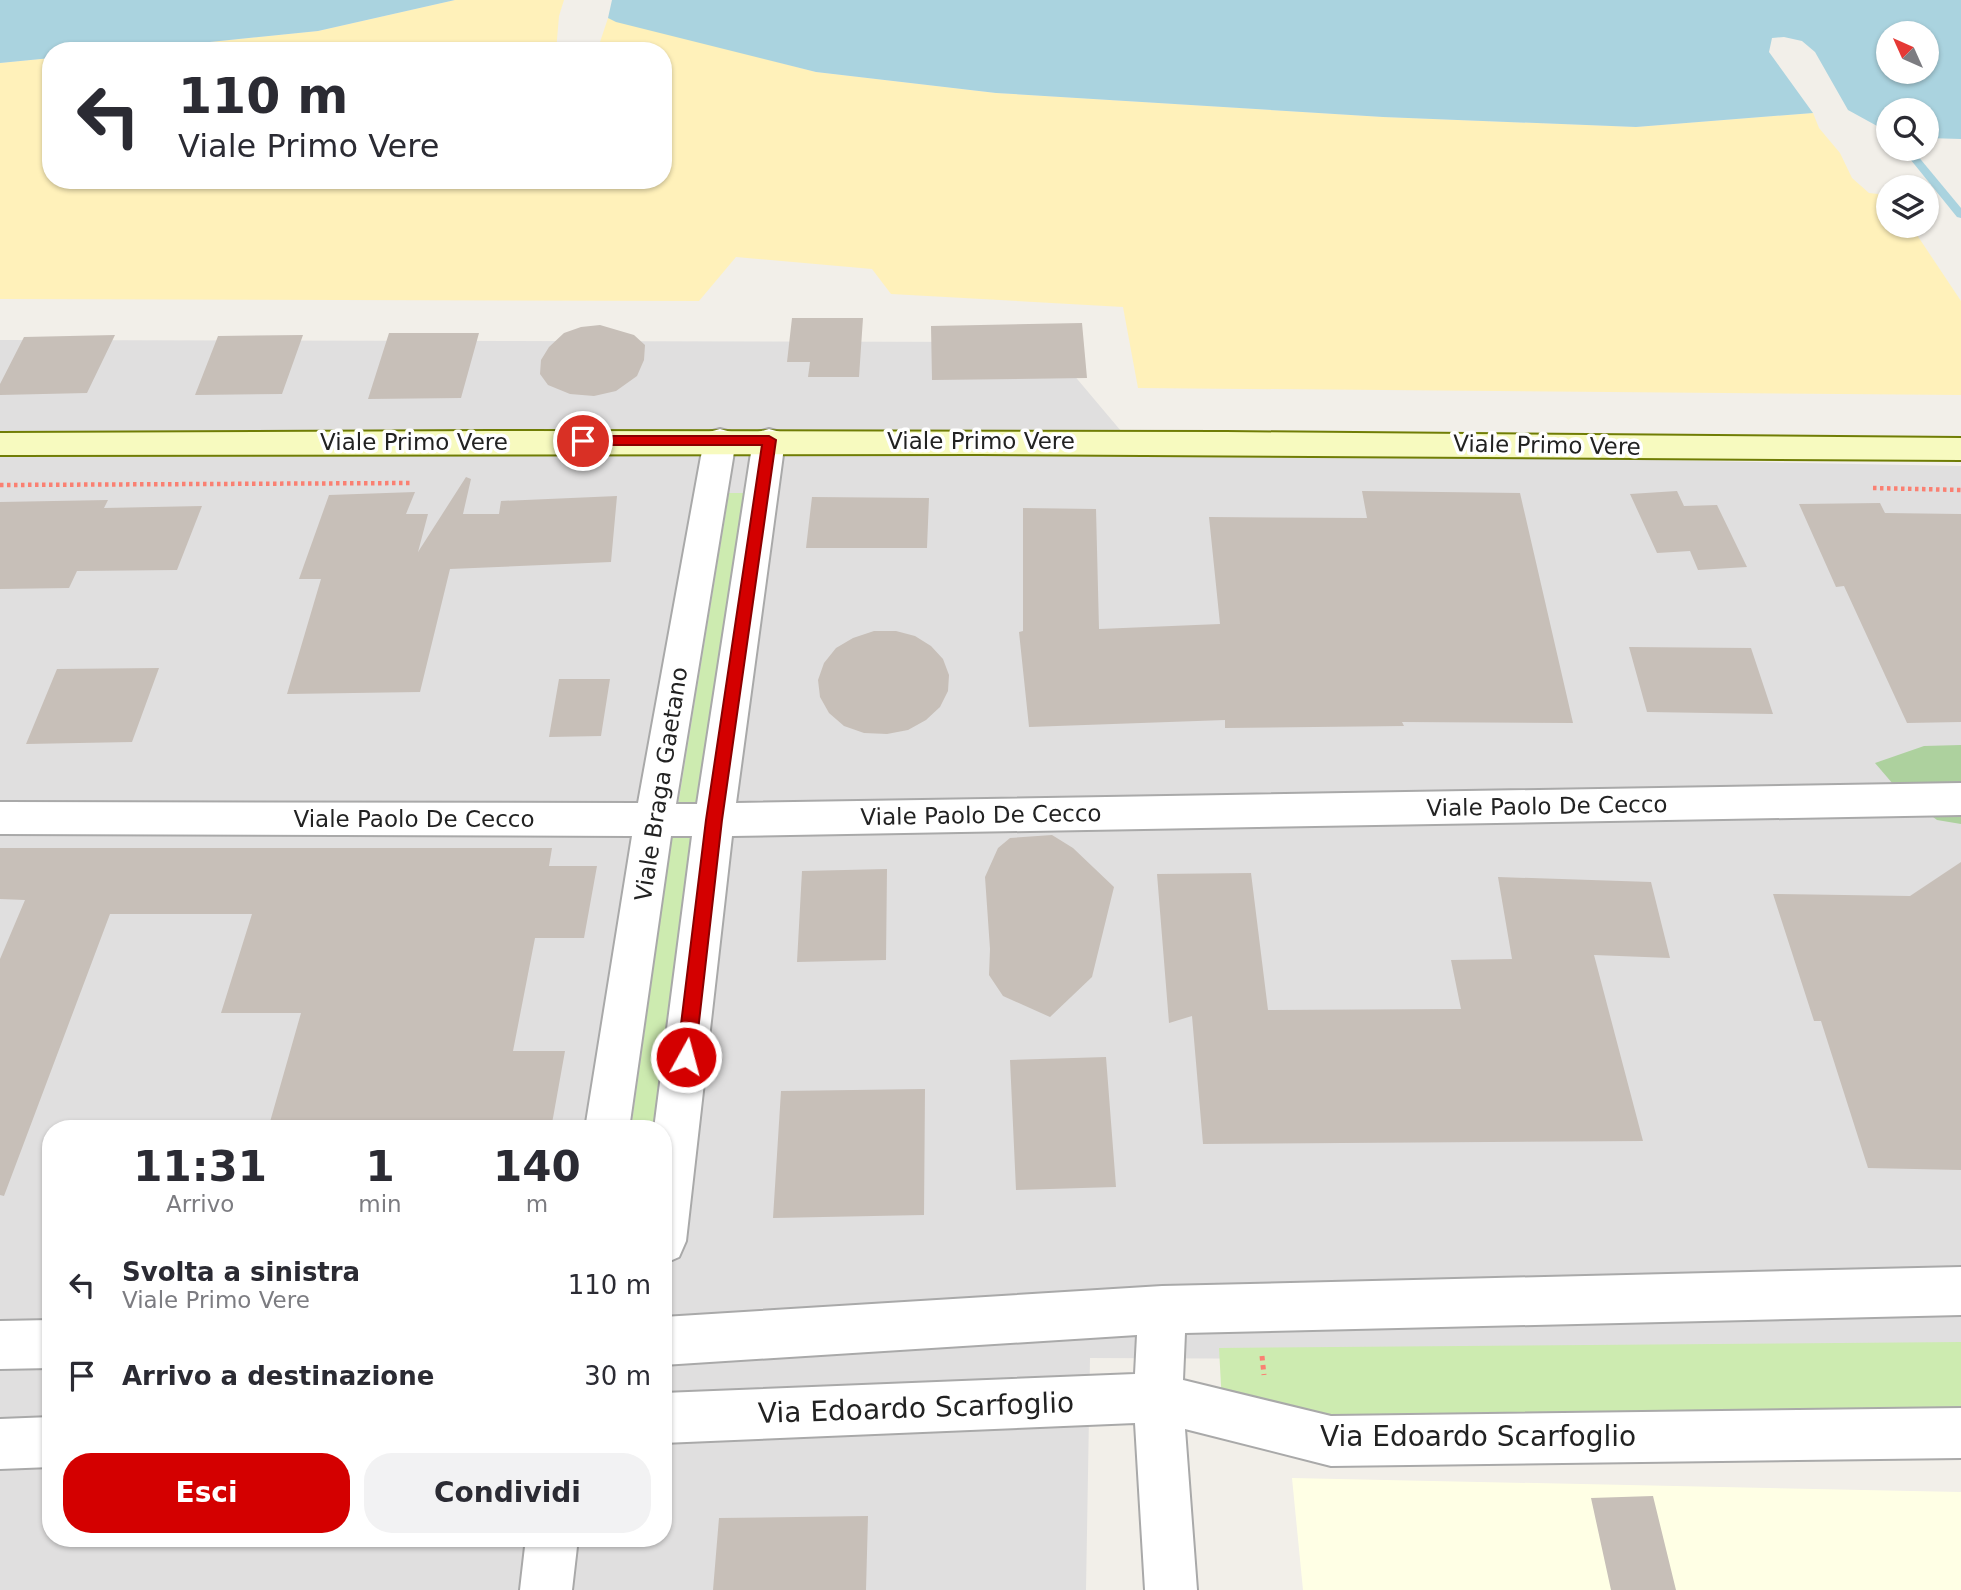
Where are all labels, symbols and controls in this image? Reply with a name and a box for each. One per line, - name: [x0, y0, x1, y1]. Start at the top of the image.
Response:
- north arrow: [1876, 21, 1939, 84]
- map controls: [1876, 21, 1939, 238]
- text: 110 m: [178, 68, 348, 125]
- icon: left: [63, 70, 154, 161]
- button: search: [1876, 98, 1939, 161]
- text: Viale Primo Vere: [178, 127, 439, 165]
- button: layers: [1876, 175, 1939, 238]
- pin: [553, 411, 613, 471]
- icon: arrive: [564, 422, 602, 460]
- street label: Viale Primo Vere: [887, 428, 1075, 454]
- street label: Viale Primo Vere: [320, 429, 508, 455]
- street label: Viale Primo Vere: [1453, 430, 1641, 460]
- street label: Viale Braga Gaetano: [630, 665, 692, 903]
- street label: Viale Paolo De Cecco: [1426, 791, 1668, 821]
- street label: Viale Paolo De Cecco: [860, 800, 1102, 830]
- street label: Viale Paolo De Cecco: [293, 806, 535, 832]
- position arrow: [649, 1020, 723, 1094]
- text: 11:31: [133, 1142, 267, 1191]
- text: 1: [365, 1142, 395, 1191]
- text: 140: [493, 1142, 581, 1191]
- text: Arrivo: [166, 1191, 234, 1217]
- text: min: [358, 1191, 402, 1217]
- text: m: [526, 1191, 548, 1217]
- text: Svolta a sinistra: [122, 1257, 360, 1287]
- icon: left: [63, 1266, 101, 1304]
- text: 110 m: [568, 1270, 651, 1300]
- text: Viale Primo Vere: [122, 1287, 310, 1313]
- icon: arrive: [63, 1357, 101, 1395]
- text: Arrivo a destinazione: [122, 1361, 434, 1391]
- text: 30 m: [584, 1361, 651, 1391]
- street label: Via Edoardo Scarfoglio: [757, 1386, 1075, 1430]
- street label: Via Edoardo Scarfoglio: [1320, 1420, 1636, 1453]
- button: Esci: [63, 1453, 350, 1533]
- button: Condividi: [364, 1453, 651, 1533]

